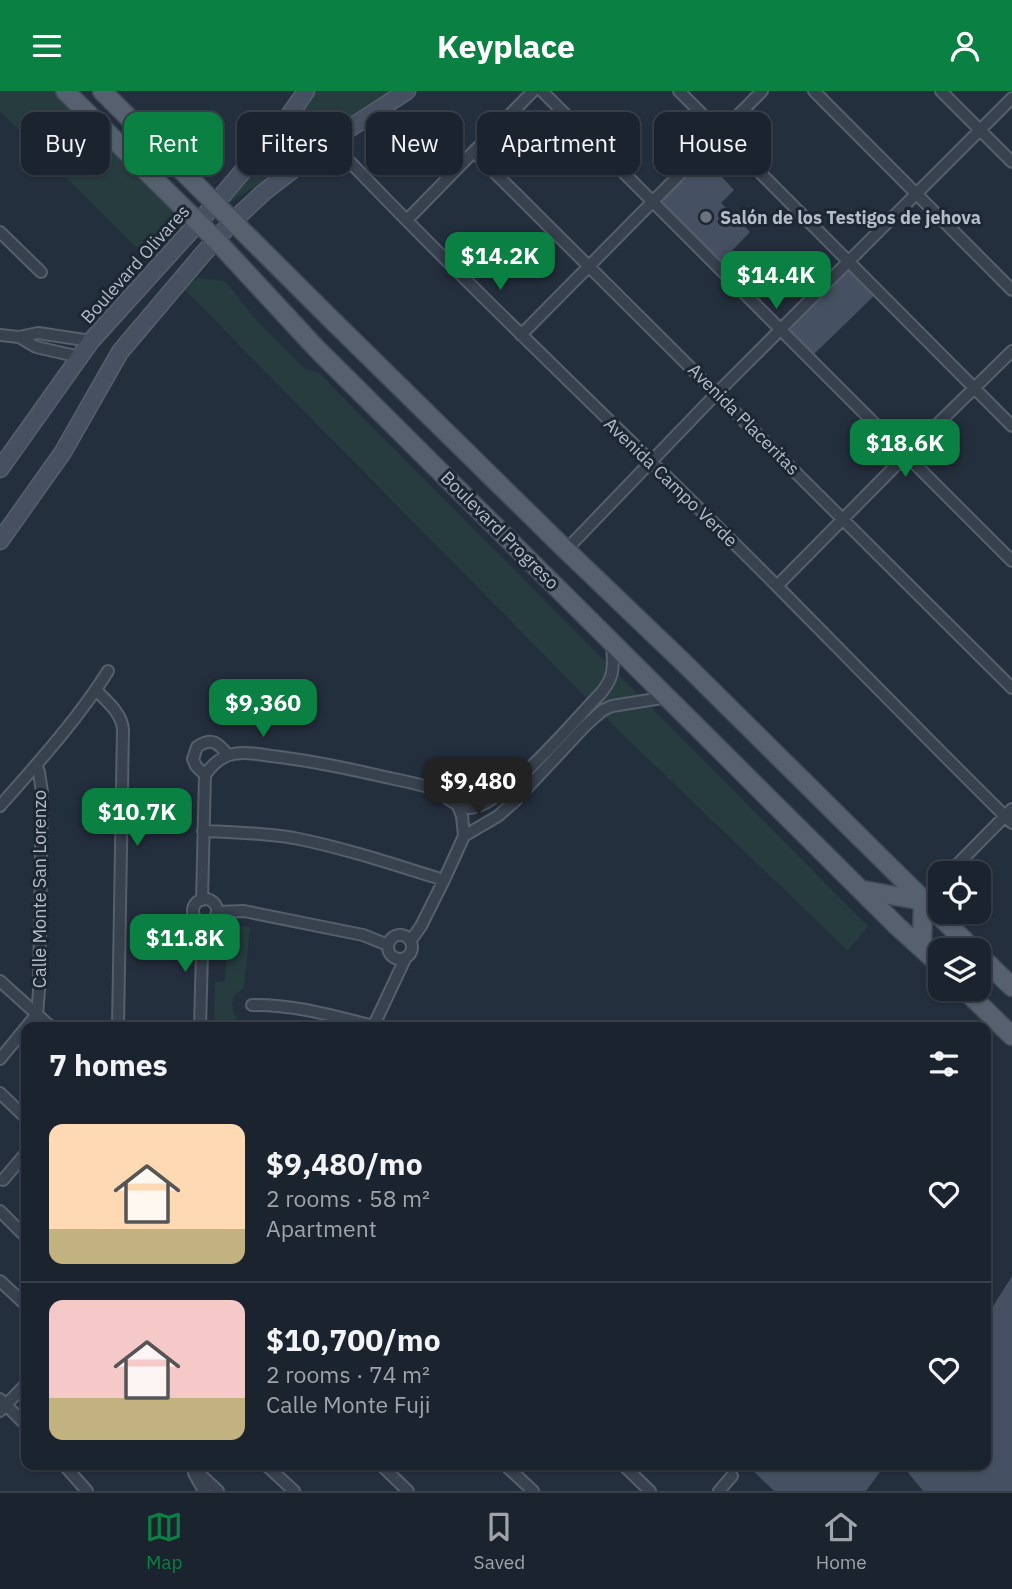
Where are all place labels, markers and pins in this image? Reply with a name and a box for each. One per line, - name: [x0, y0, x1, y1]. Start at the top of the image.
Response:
- place label: Salón de los Testigos de jehova: [720, 206, 981, 229]
- marker: Salón de los Testigos de jehova: [698, 209, 714, 225]
- pin: $14.2K: [443, 233, 557, 292]
- pin: $14.4K: [719, 251, 833, 311]
- pin: $18.6K: [848, 419, 962, 479]
- pin: $9,360: [206, 679, 320, 739]
- pin: $9,480: [421, 757, 535, 817]
- pin: $10.7K: [80, 789, 194, 848]
- pin: $11.8K: [128, 915, 242, 974]

